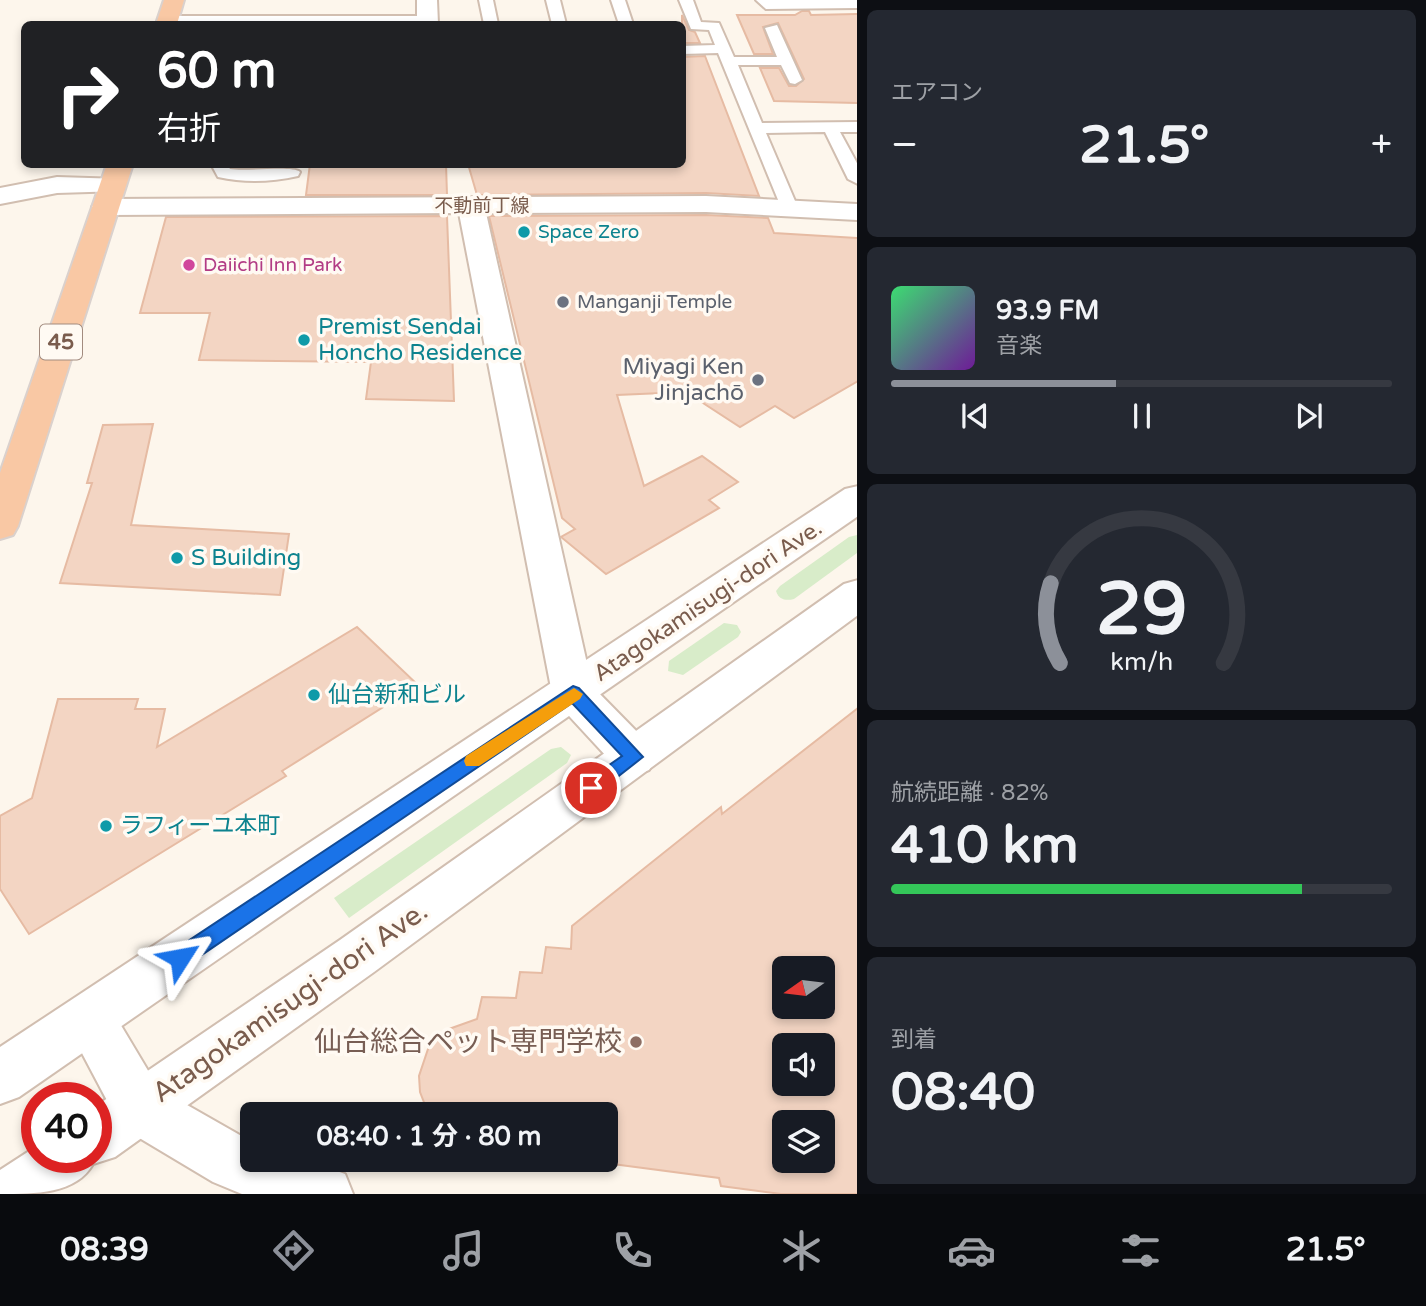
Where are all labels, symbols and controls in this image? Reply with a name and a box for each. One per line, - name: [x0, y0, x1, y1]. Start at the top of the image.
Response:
- text: 60 m: [157, 42, 276, 101]
- icon: right: [42, 49, 133, 140]
- text: エアコン: [891, 79, 983, 107]
- text: 右折: [157, 110, 221, 148]
- text: 21.5°: [1079, 114, 1209, 177]
- text: −: [891, 122, 918, 168]
- text: +: [1371, 122, 1392, 168]
- street label: 不動前丁線: [434, 195, 530, 217]
- place label: Space Zero: [538, 221, 639, 243]
- marker: Space Zero: [516, 224, 532, 240]
- place label: Daiichi Inn Park: [203, 254, 342, 276]
- marker: Daiichi Inn Park: [181, 257, 197, 273]
- place label: Manganji Temple: [577, 291, 732, 313]
- marker: Manganji Temple: [555, 294, 571, 310]
- text: 93.9 FM: [996, 295, 1099, 326]
- place label: Premist Sendai Honcho Residence: [318, 313, 522, 367]
- road number: 45: [40, 324, 82, 360]
- marker: Premist Sendai Honcho Residence: [296, 332, 312, 348]
- text: 音楽: [996, 332, 1042, 360]
- place label: Miyagi Ken Jinjachō: [622, 353, 744, 407]
- marker: Miyagi Ken Jinjachō: [750, 372, 766, 388]
- icon: previous: [956, 397, 994, 435]
- icon: pause: [1123, 397, 1161, 435]
- icon: next: [1290, 397, 1328, 435]
- street label: Atagokamisugi-dori Ave.: [588, 514, 828, 688]
- place label: S Building: [191, 544, 301, 572]
- marker: S Building: [169, 550, 185, 566]
- text: 29: [1096, 566, 1187, 654]
- text: km/h: [1110, 647, 1173, 677]
- place label: 仙台新和ビル: [328, 681, 466, 709]
- marker: 仙台新和ビル: [306, 687, 322, 703]
- pin: [561, 758, 621, 818]
- icon: arrive: [572, 769, 610, 807]
- text: 航続距離 · 82%: [891, 779, 1049, 807]
- place label: ラフィーユ本町: [120, 812, 281, 840]
- text: 410 km: [891, 814, 1079, 877]
- marker: ラフィーユ本町: [98, 818, 114, 834]
- street label: Atagokamisugi-dori Ave.: [146, 894, 434, 1110]
- position arrow: [143, 921, 217, 995]
- north arrow: [772, 956, 835, 1018]
- map controls: [772, 956, 835, 1173]
- place label: 仙台総合ペット専門学校: [314, 1025, 622, 1059]
- text: 到着: [891, 1026, 937, 1054]
- button: sound: [772, 1033, 835, 1096]
- marker: 仙台総合ペット専門学校: [628, 1034, 644, 1050]
- text: 08:40: [891, 1061, 1035, 1124]
- speed limit sign: 40: [21, 1082, 112, 1173]
- button: layers: [772, 1110, 835, 1173]
- text: 08:40 · 1 分 · 80 m: [316, 1121, 542, 1152]
- icon: directions: [269, 1226, 318, 1275]
- icon: music: [439, 1226, 488, 1275]
- icon: phone: [608, 1226, 657, 1275]
- icon: climate: [777, 1226, 826, 1275]
- icon: car: [947, 1226, 996, 1275]
- icon: filters: [1116, 1226, 1165, 1275]
- text: 08:39: [60, 1231, 149, 1269]
- text: 21.5°: [1286, 1231, 1366, 1269]

